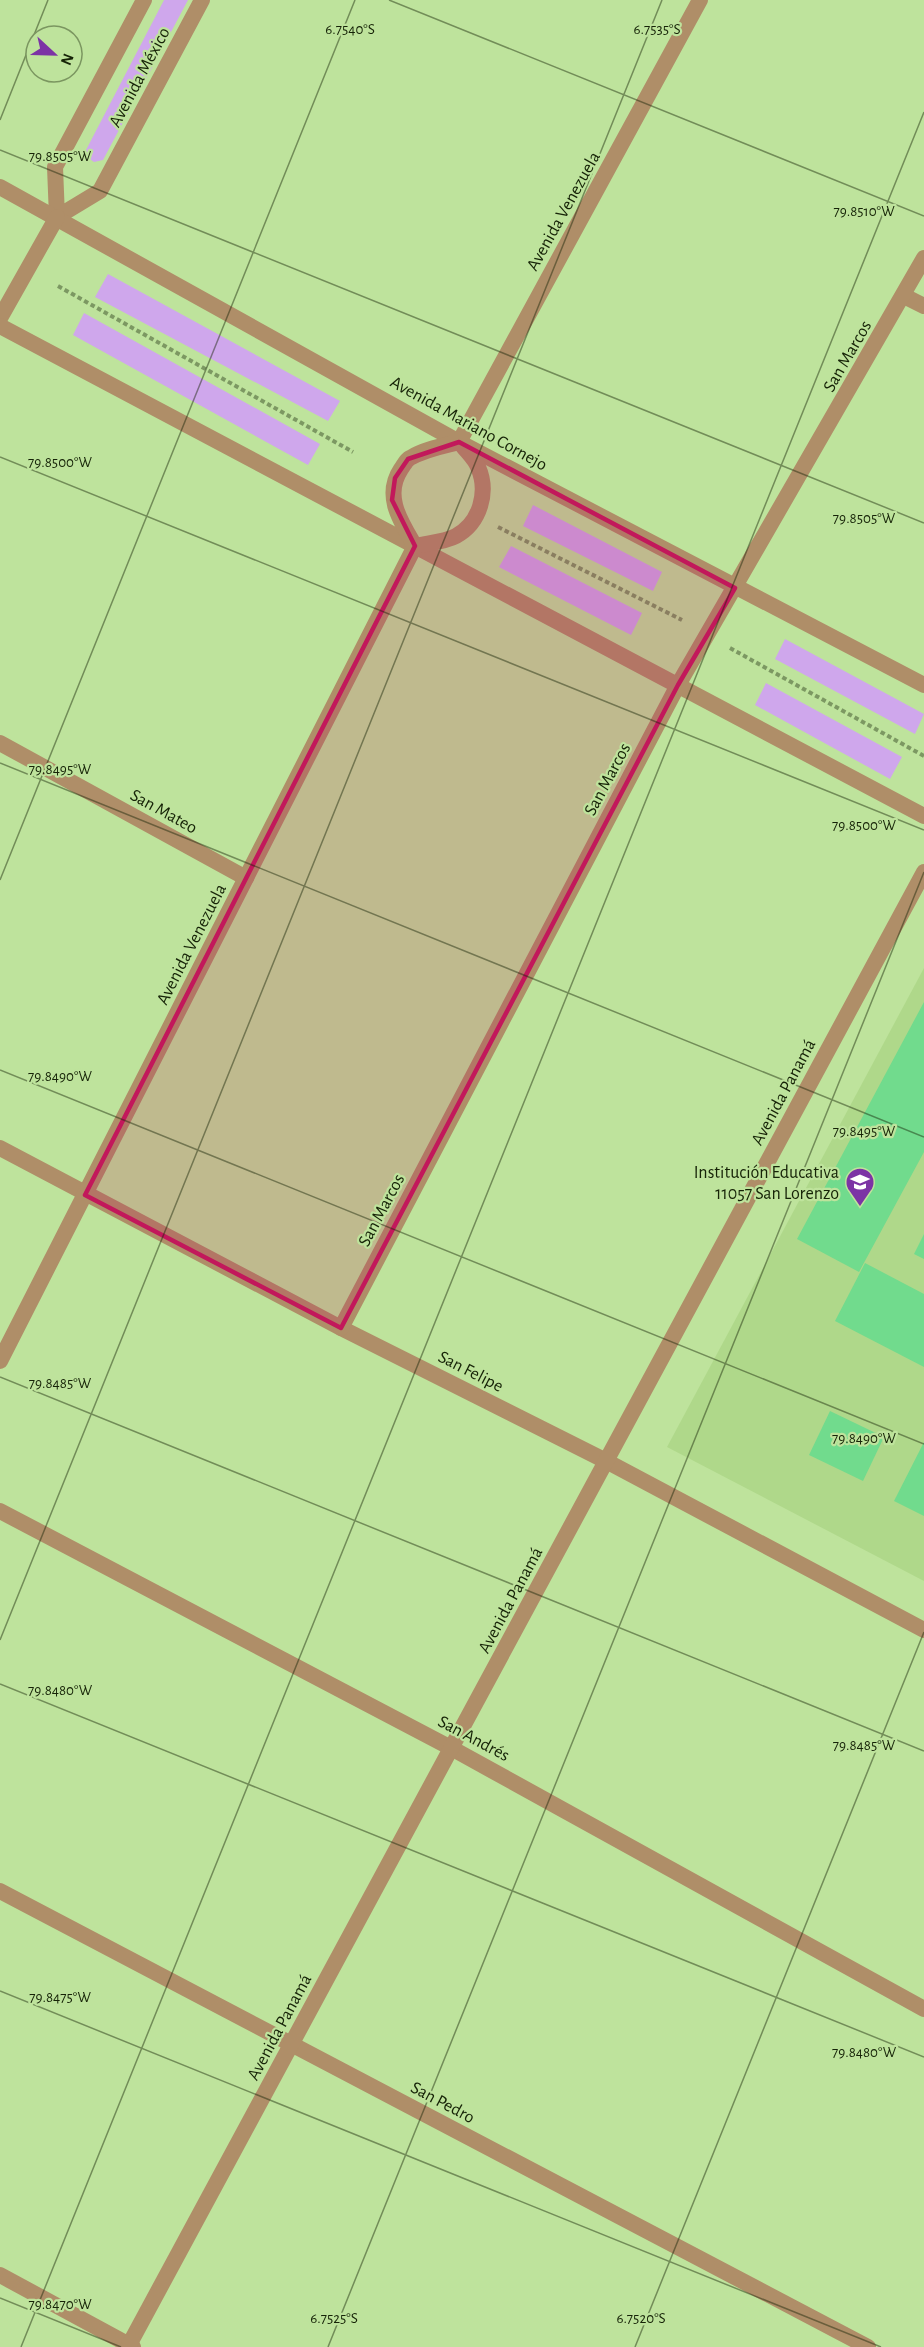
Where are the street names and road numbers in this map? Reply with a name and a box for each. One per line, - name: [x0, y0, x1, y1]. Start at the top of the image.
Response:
- street label: Avenida México: [106, 25, 174, 130]
- street label: Avenida Venezuela: [524, 149, 604, 274]
- street label: San Marcos: [820, 318, 875, 395]
- street label: Avenida Mariano Cornejo: [387, 373, 550, 475]
- street label: San Marcos: [581, 740, 634, 819]
- street label: San Mateo: [127, 786, 200, 838]
- street label: Avenida Venezuela: [154, 881, 230, 1008]
- street label: Avenida Panamá: [748, 1037, 819, 1148]
- street label: San Marcos: [355, 1171, 408, 1250]
- street label: San Felipe: [435, 1348, 506, 1396]
- street label: Avenida Panamá: [475, 1545, 546, 1656]
- street label: San Andrés: [435, 1713, 512, 1765]
- street label: Avenida Panamá: [244, 1972, 315, 2083]
- street label: San Pedro: [408, 2079, 478, 2127]

